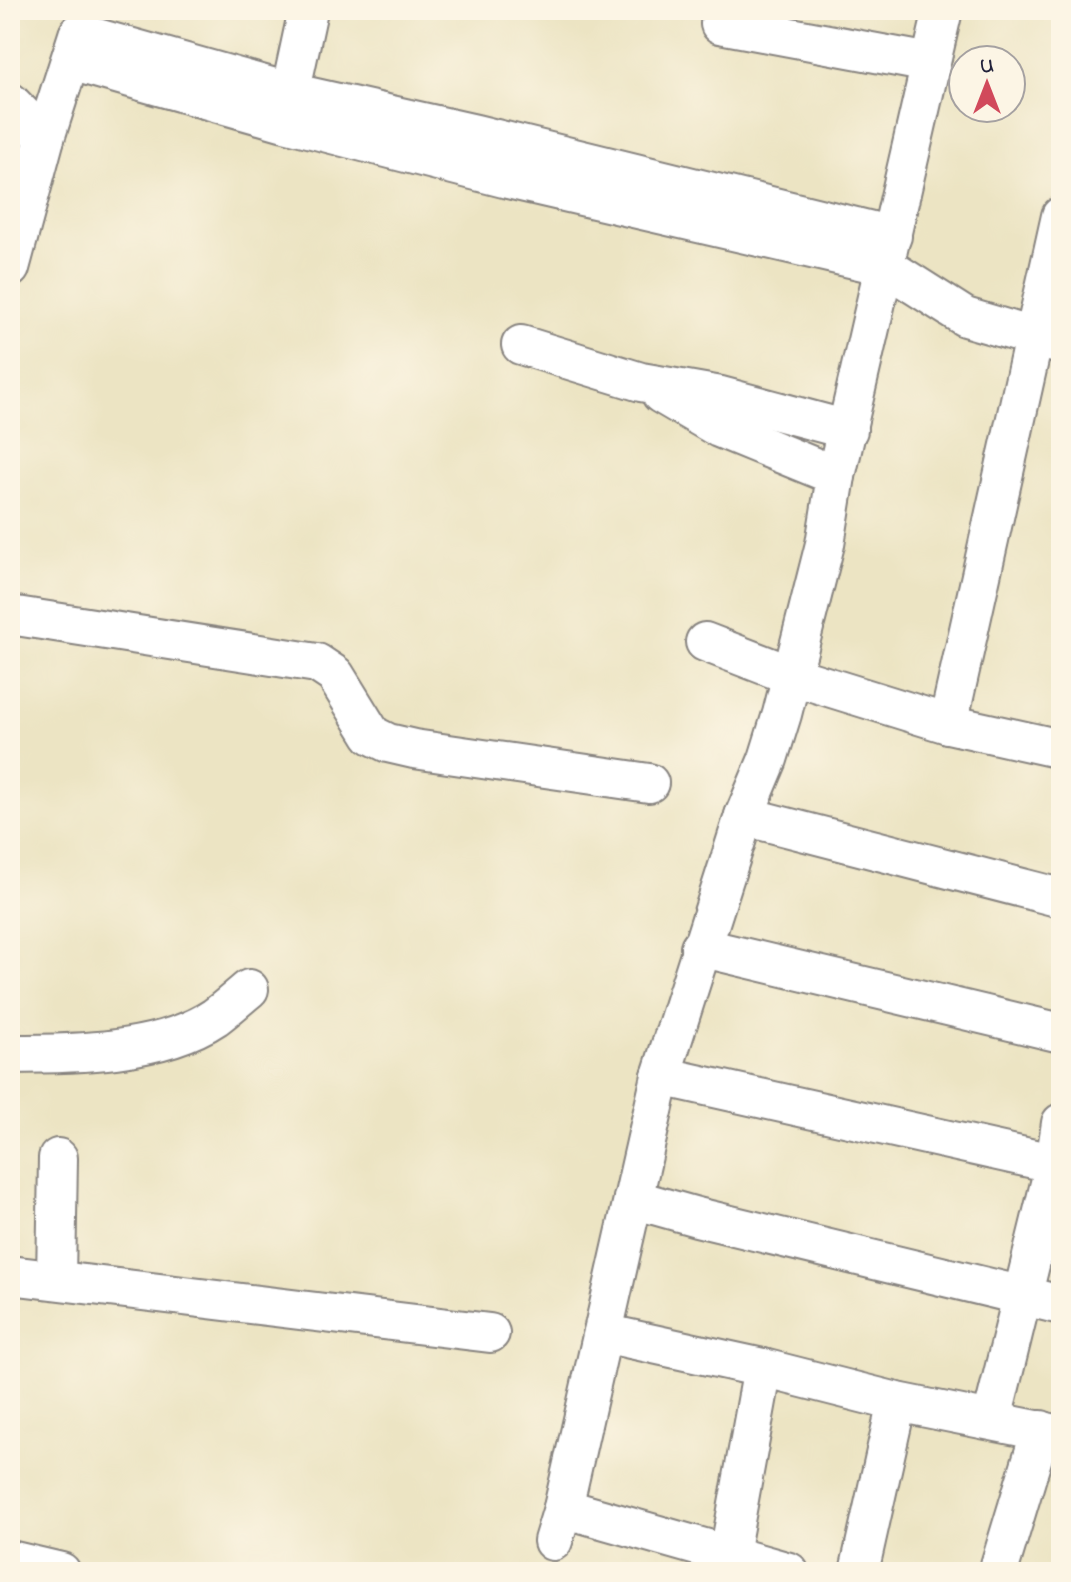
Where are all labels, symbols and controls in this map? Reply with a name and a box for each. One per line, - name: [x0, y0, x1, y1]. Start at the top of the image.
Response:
- north arrow: [947, 44, 1027, 124]
- text: U: [980, 51, 994, 83]

